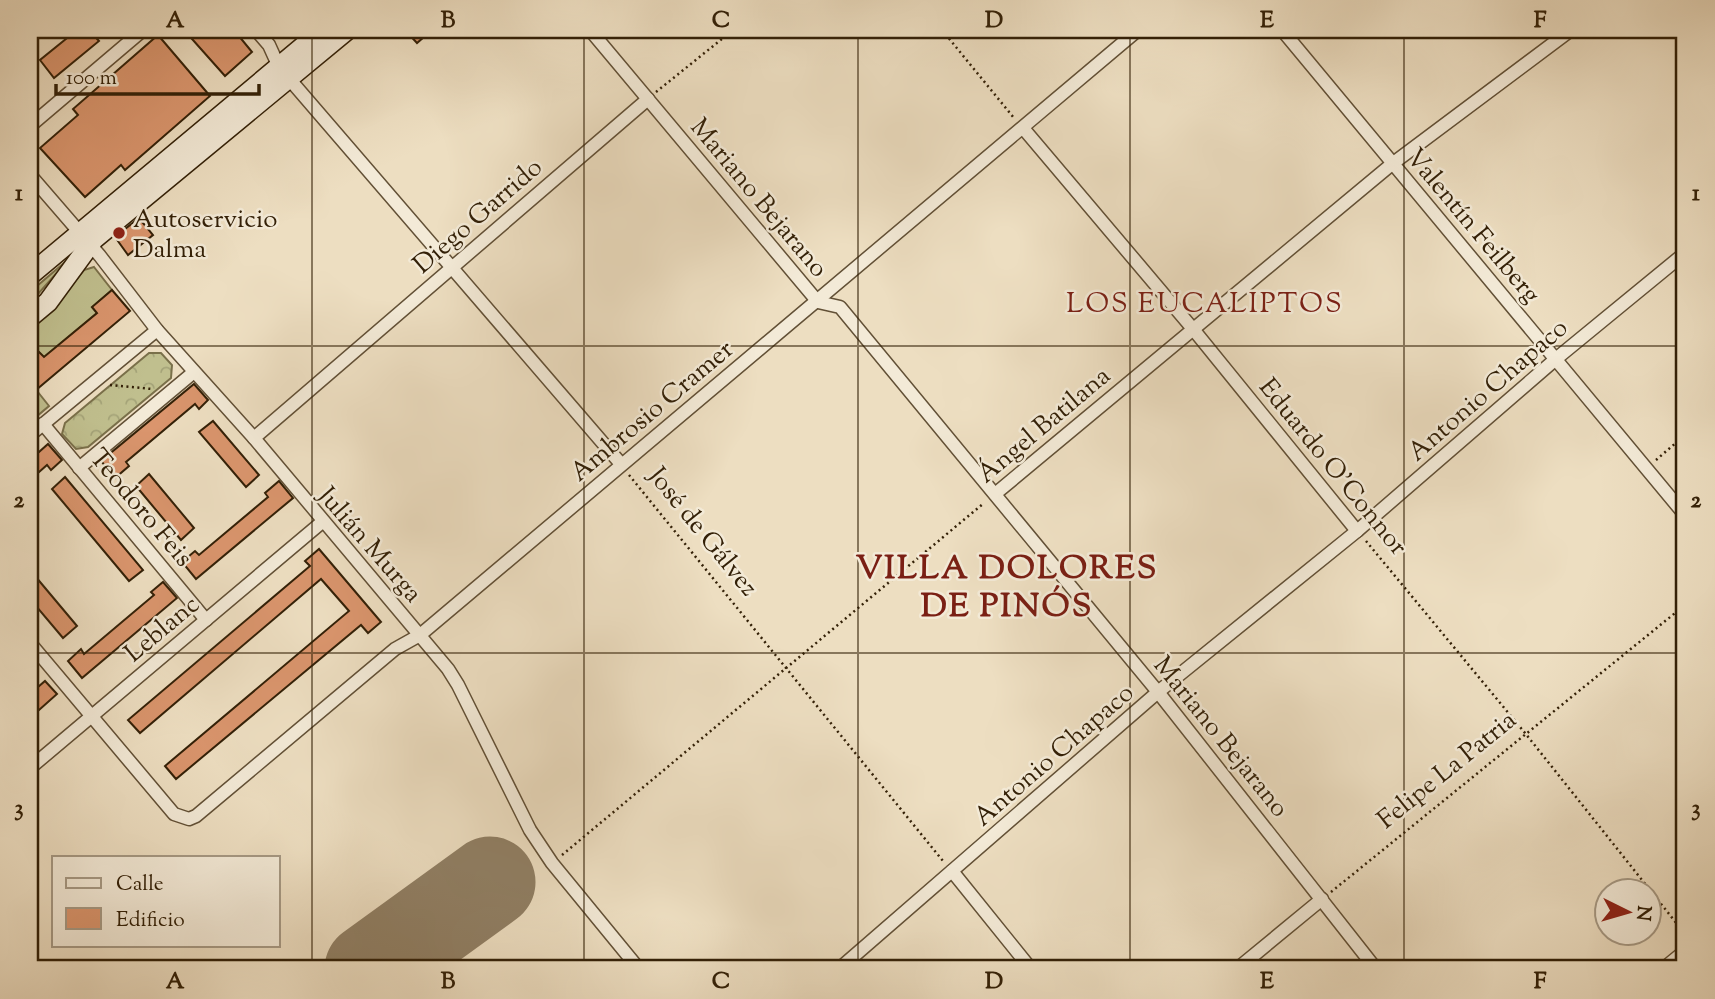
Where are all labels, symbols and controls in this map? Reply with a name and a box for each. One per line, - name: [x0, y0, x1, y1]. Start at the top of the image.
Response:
- text: A: [166, 5, 185, 38]
- text: B: [441, 5, 456, 38]
- text: C: [712, 5, 730, 38]
- text: D: [985, 5, 1003, 38]
- text: E: [1260, 5, 1274, 38]
- text: F: [1534, 5, 1547, 38]
- scale bar: [56, 52, 259, 96]
- text: 100 m: [66, 64, 117, 94]
- street label: Mariano Bejarano: [680, 111, 836, 286]
- street label: Valentín Feilberg: [1396, 141, 1548, 312]
- street label: Diego Garrido: [406, 150, 551, 284]
- text: 1: [15, 178, 23, 211]
- text: 1: [1692, 178, 1700, 211]
- place label: Autoservicio Dalma: [133, 202, 277, 269]
- marker: Autoservicio Dalma: [111, 225, 127, 241]
- district label: LOS EUCALIPTOS: [1066, 285, 1344, 325]
- street label: Antonio Chapaco: [1400, 311, 1577, 471]
- street label: Ambrosio Cramer: [563, 332, 743, 491]
- street label: Ángel Batilana: [970, 359, 1120, 493]
- street label: Eduardo O'Connor: [1249, 371, 1415, 564]
- street label: Teodoro Feis: [80, 441, 201, 576]
- street label: José de Gálvez: [637, 458, 766, 605]
- street label: Julián Murga: [307, 478, 430, 612]
- text: 2: [14, 485, 25, 518]
- text: 2: [1691, 485, 1702, 518]
- district label: VILLA DOLORES DE PINÓS: [856, 546, 1158, 632]
- street label: Leblanc: [117, 587, 208, 672]
- street label: Mariano Bejarano: [1143, 649, 1297, 826]
- street label: Antonio Chapaco: [966, 676, 1143, 836]
- street label: Felipe La Patria: [1370, 703, 1525, 839]
- text: 3: [14, 793, 24, 826]
- text: 3: [1691, 793, 1701, 826]
- legend: [52, 856, 280, 946]
- text: Calle: [116, 870, 164, 900]
- north arrow: [1592, 876, 1662, 946]
- text: N: [1628, 905, 1657, 922]
- text: Edificio: [116, 906, 185, 936]
- text: A: [166, 966, 185, 999]
- text: B: [441, 966, 456, 999]
- text: C: [712, 966, 730, 999]
- text: D: [985, 966, 1003, 999]
- text: E: [1260, 966, 1274, 999]
- text: F: [1534, 966, 1547, 999]

